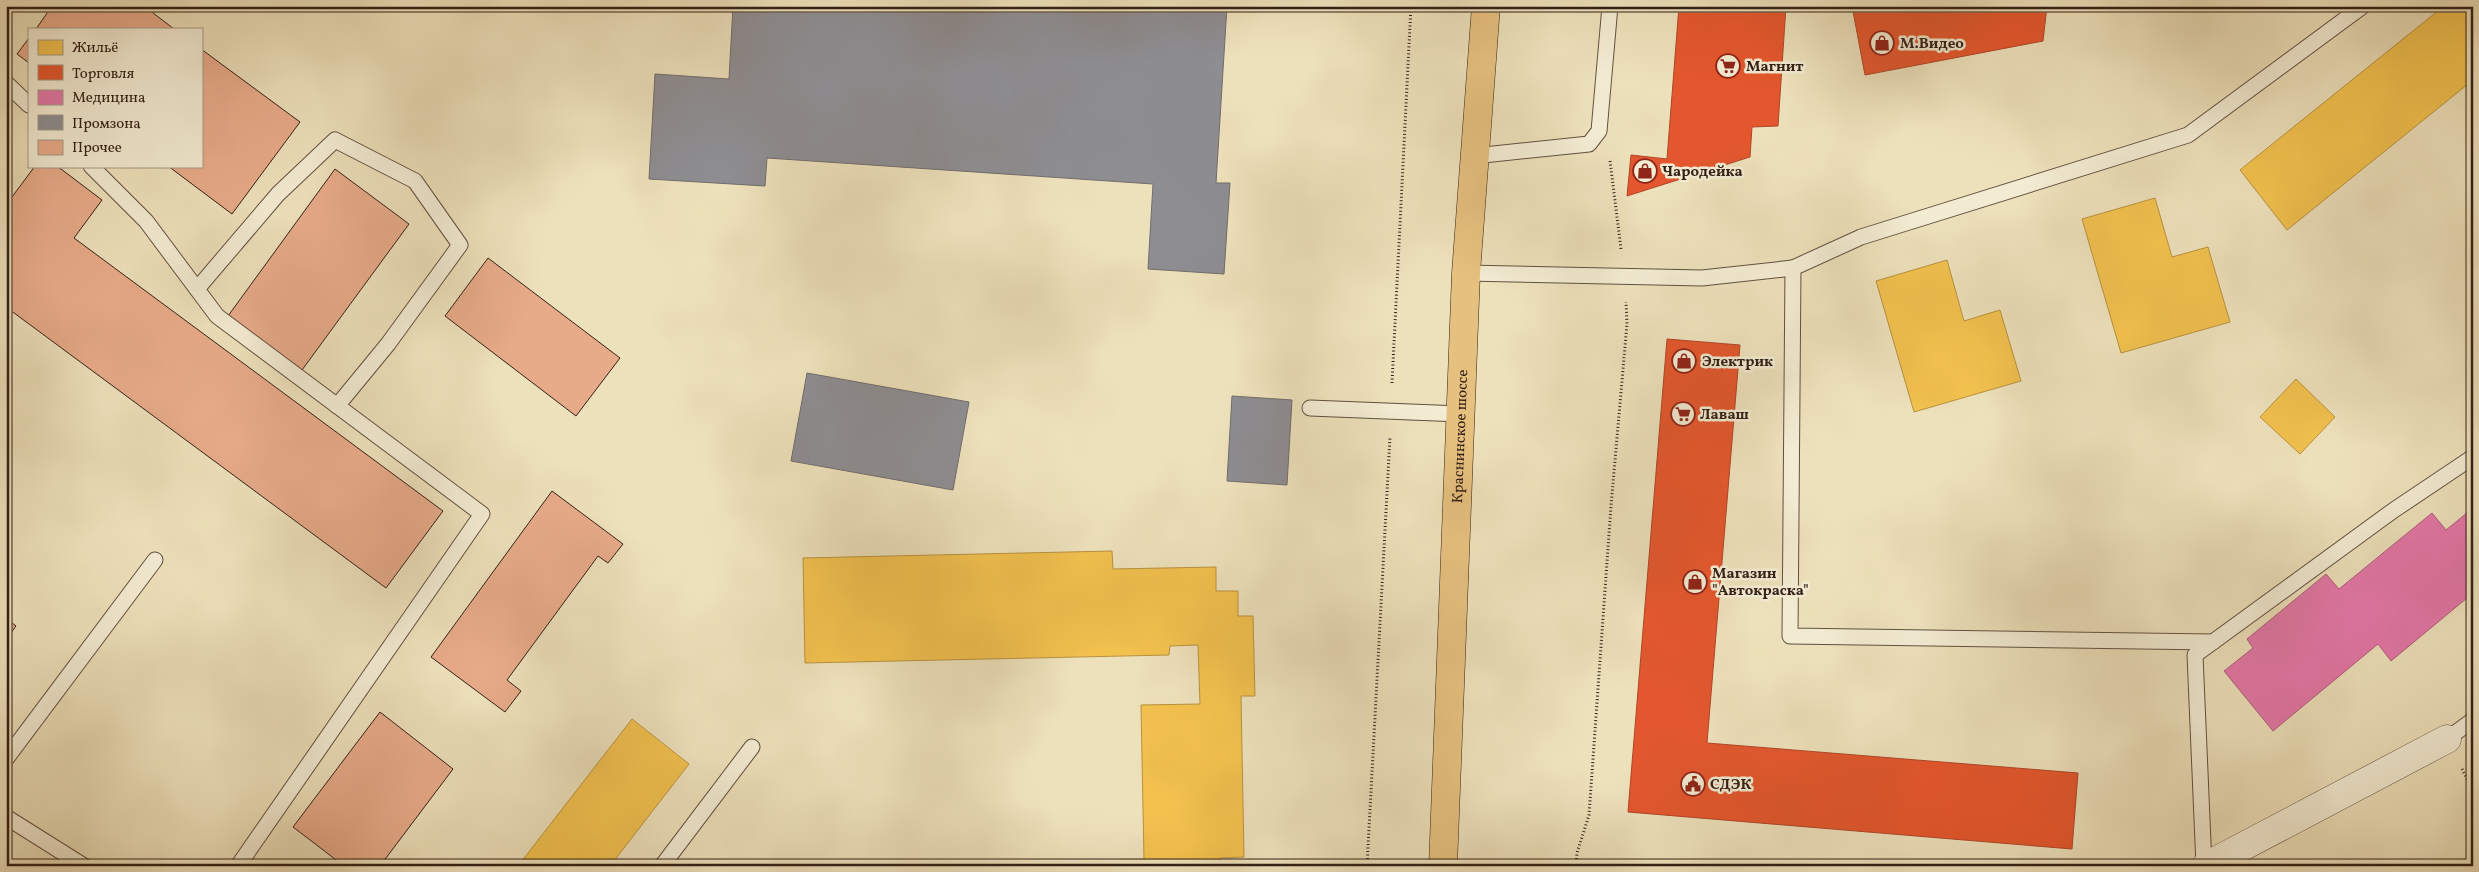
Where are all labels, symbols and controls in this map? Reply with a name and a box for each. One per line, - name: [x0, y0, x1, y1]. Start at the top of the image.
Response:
- legend: [28, 28, 202, 168]
- shop icon: М.Видео: [1869, 30, 1895, 56]
- place label: М.Видео: [1900, 34, 1964, 55]
- text: Жильё: [72, 38, 118, 59]
- supermarket icon: Магнит: [1715, 53, 1741, 79]
- place label: Магнит: [1746, 57, 1804, 78]
- text: Торговля: [72, 64, 134, 85]
- text: Медицина: [72, 88, 145, 109]
- text: Промзона: [72, 114, 141, 135]
- text: Прочее: [72, 138, 122, 159]
- shop icon: Чародейка: [1632, 158, 1658, 184]
- place label: Чародейка: [1662, 162, 1743, 183]
- shop icon: Электрик: [1671, 348, 1697, 374]
- place label: Электрик: [1702, 352, 1773, 373]
- street label: Краснинское шоссе: [1448, 369, 1474, 504]
- supermarket icon: Лаваш: [1670, 401, 1696, 427]
- place label: Лаваш: [1700, 405, 1749, 426]
- place label: Магазин "Автокраска": [1712, 564, 1809, 602]
- shop icon: Магазин "Автокраска": [1682, 569, 1708, 595]
- public building icon: СДЭК: [1680, 771, 1706, 797]
- place label: СДЭК: [1710, 775, 1751, 796]

